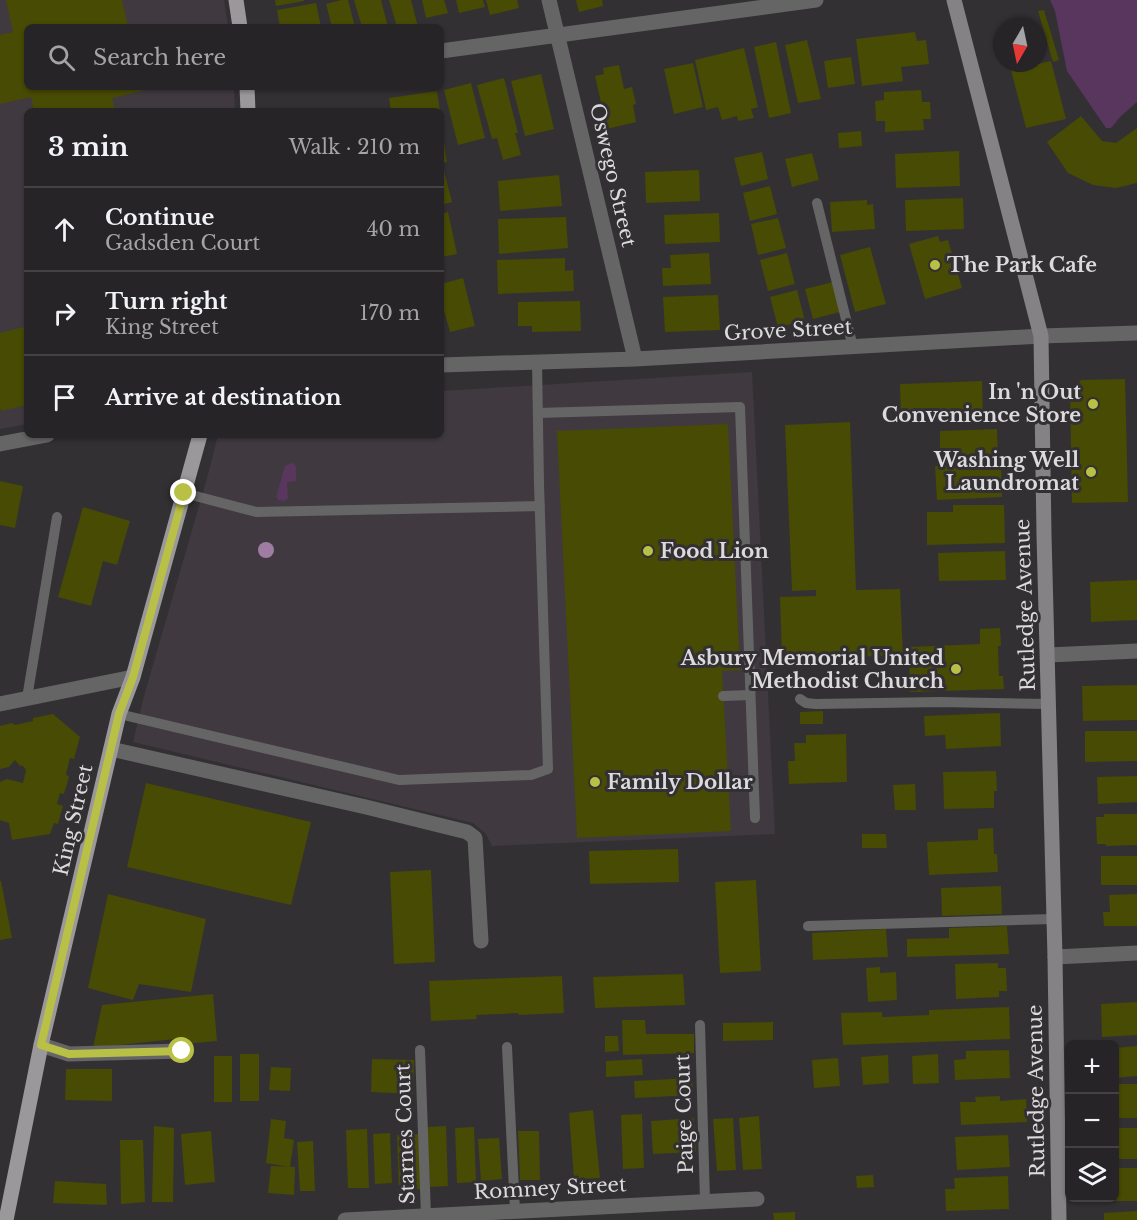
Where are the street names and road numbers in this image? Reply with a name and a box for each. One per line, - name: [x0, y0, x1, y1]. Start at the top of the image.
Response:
- street label: Oswego Street: [585, 101, 641, 250]
- street label: Grove Street: [723, 315, 853, 345]
- street label: Rutledge Avenue: [1010, 518, 1040, 692]
- street label: King Street: [49, 761, 98, 878]
- street label: Rutledge Avenue: [1022, 1004, 1050, 1178]
- street label: Paige Court: [670, 1053, 698, 1174]
- street label: Starnes Court: [391, 1063, 419, 1205]
- street label: Romney Street: [473, 1172, 628, 1204]

